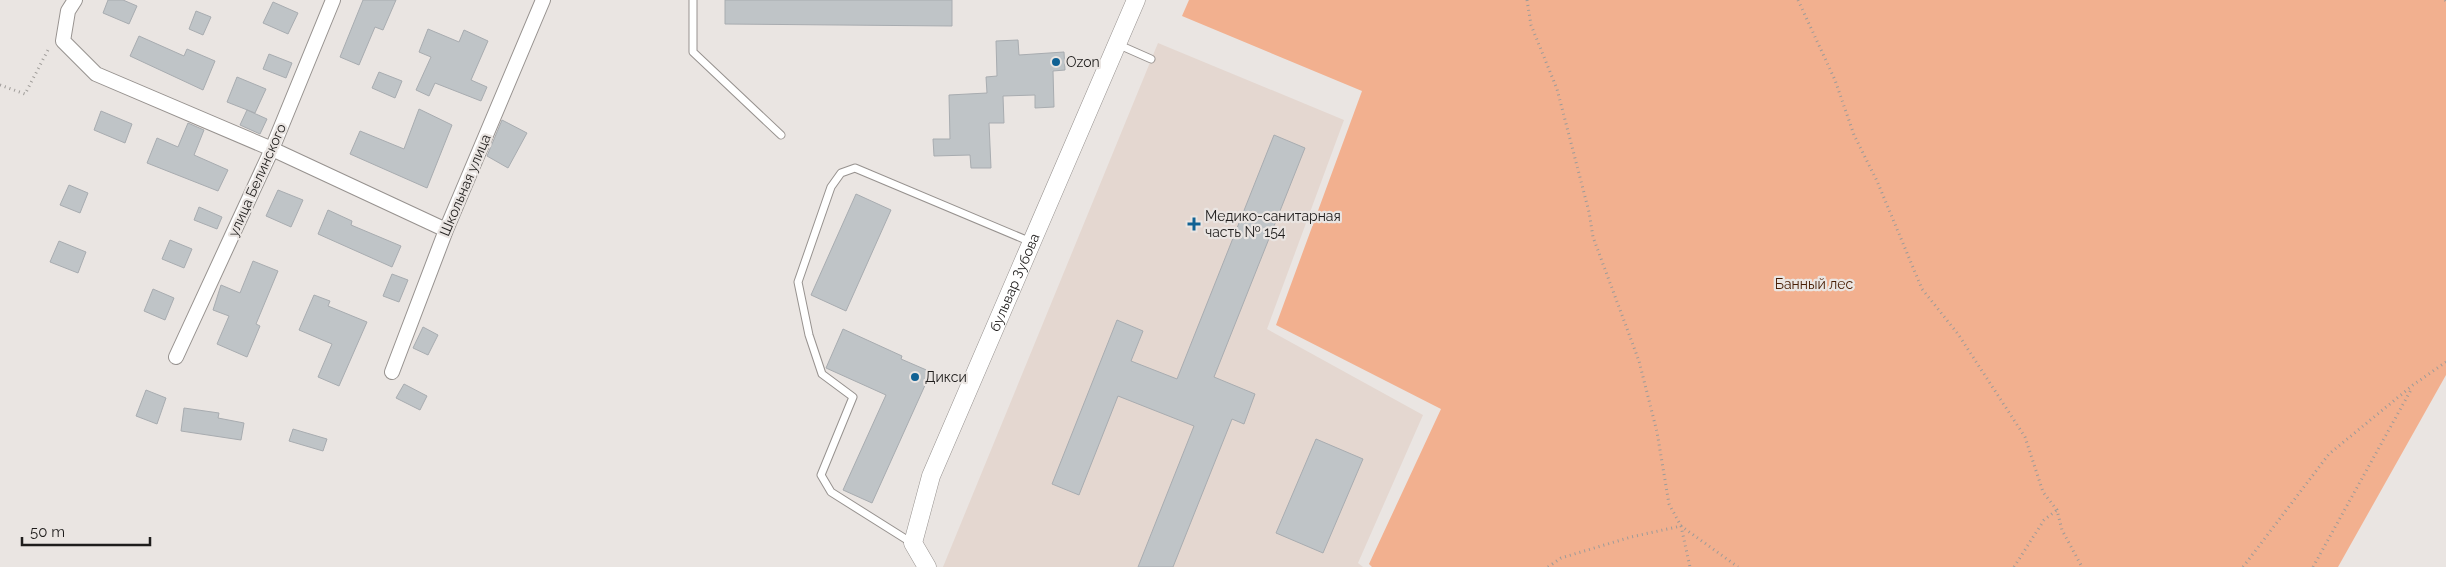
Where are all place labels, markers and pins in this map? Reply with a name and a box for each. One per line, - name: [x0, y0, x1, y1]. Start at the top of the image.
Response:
- place label: Ozon: [1066, 54, 1100, 70]
- marker: Ozon: [1050, 56, 1062, 68]
- place label: Медико-санитарная часть № 154: [1205, 208, 1341, 240]
- marker: Медико-санитарная часть № 154: [1187, 217, 1201, 231]
- place label: Дикси: [925, 369, 967, 385]
- marker: Дикси: [909, 371, 921, 383]

